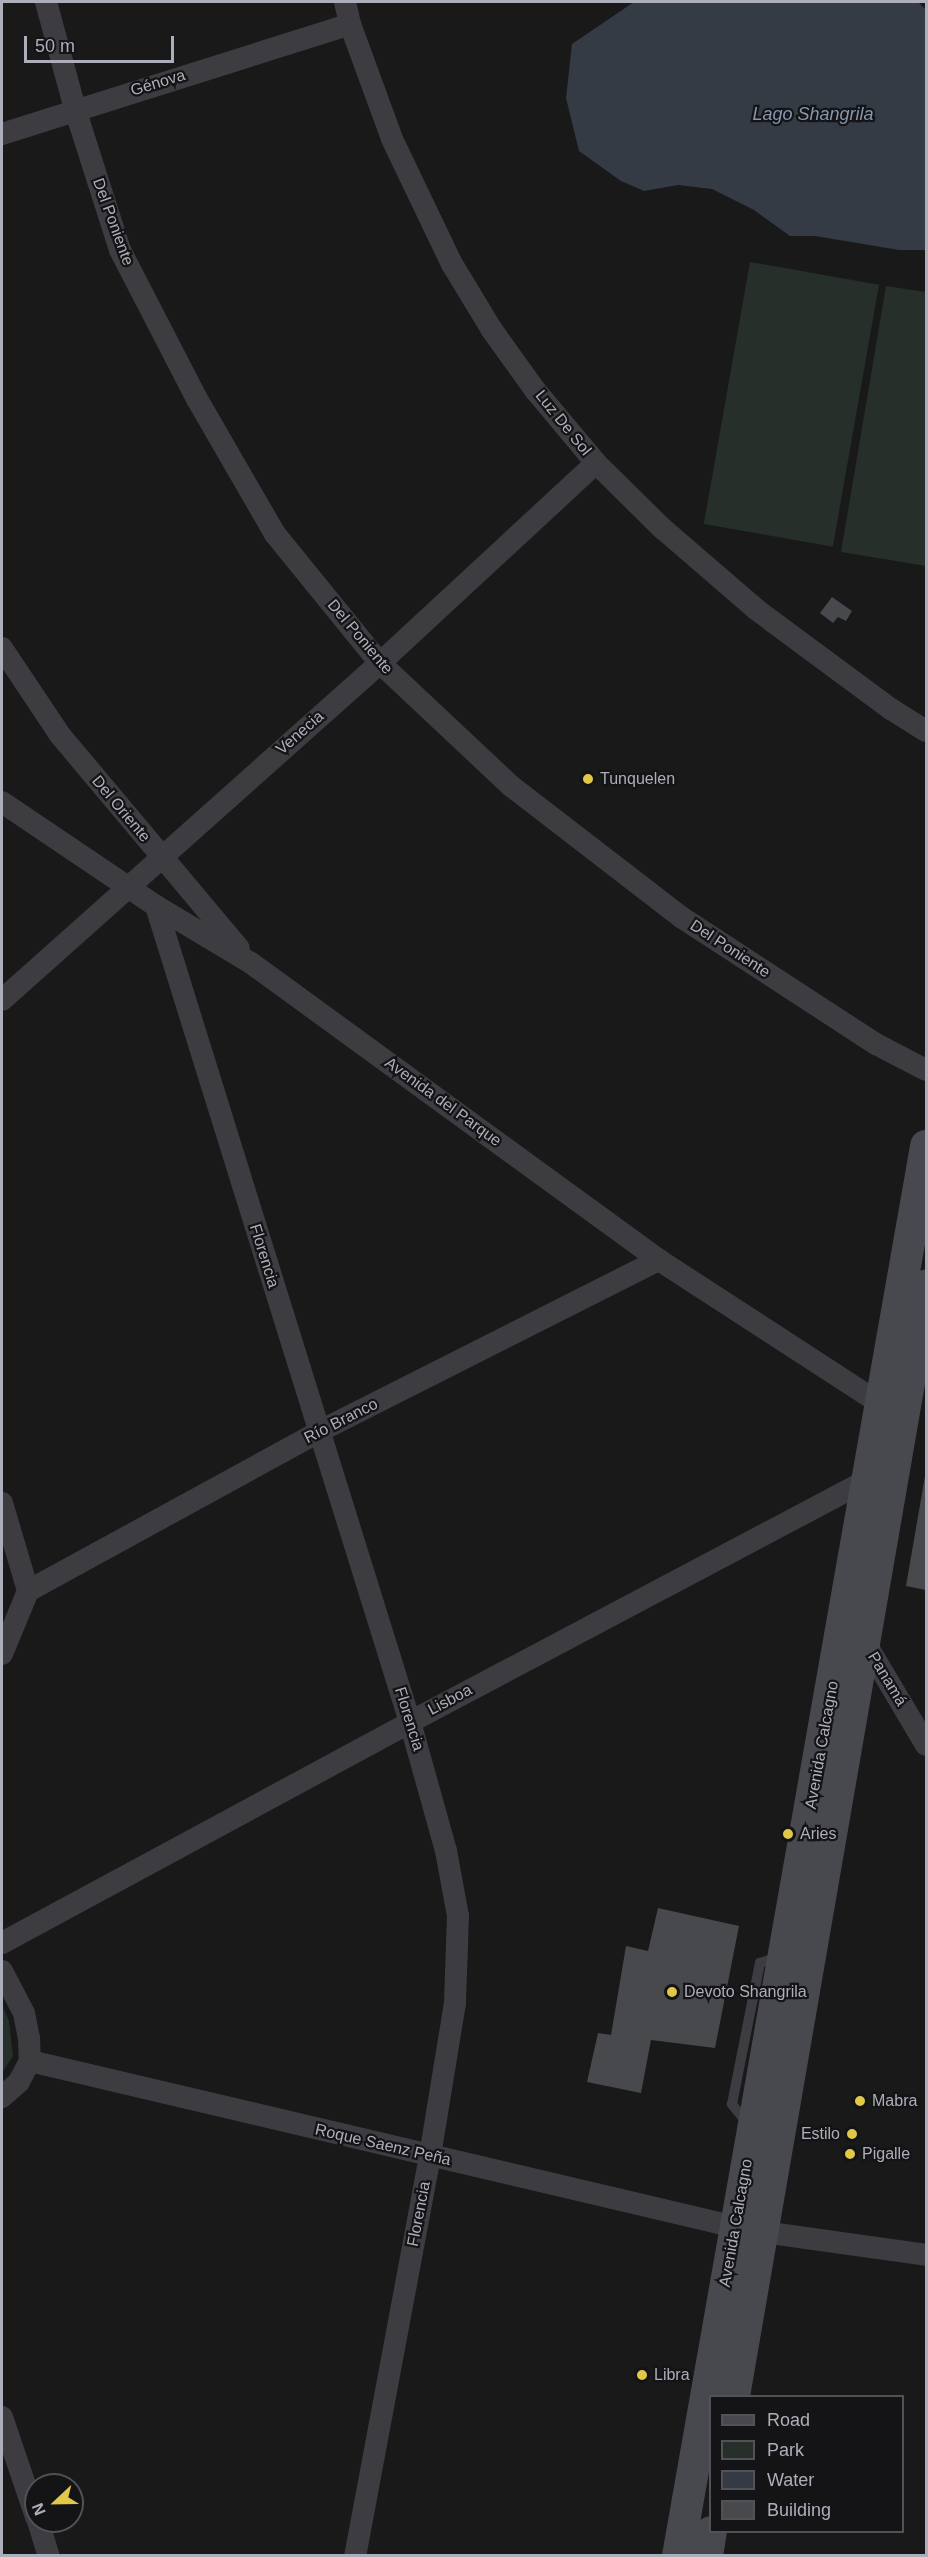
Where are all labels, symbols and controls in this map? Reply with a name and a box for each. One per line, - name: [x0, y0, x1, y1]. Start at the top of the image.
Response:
- scale bar: [27, 24, 177, 62]
- text: 50 m: [35, 36, 75, 56]
- street label: Génova: [128, 66, 188, 100]
- water label: Lago Shangrila: [752, 103, 874, 125]
- street label: Del Poniente: [88, 176, 138, 268]
- street label: Luz De Sol: [531, 387, 595, 459]
- street label: Del Poniente: [323, 596, 397, 678]
- street label: Venecia: [272, 707, 328, 759]
- place label: Tunquelen: [600, 769, 675, 789]
- street label: Del Oriente: [88, 772, 154, 846]
- marker: Tunquelen: [581, 772, 595, 786]
- street label: Del Poniente: [686, 916, 774, 982]
- street label: Avenida del Parque: [381, 1053, 505, 1151]
- street label: Florencia: [245, 1222, 283, 1290]
- street label: Río Branco: [301, 1394, 381, 1448]
- street label: Panamá: [863, 1649, 911, 1709]
- street label: Lisboa: [425, 1680, 475, 1720]
- street label: Avenida Calcagno: [801, 1680, 843, 1810]
- street label: Florencia: [390, 1685, 428, 1753]
- place label: Aries: [800, 1824, 836, 1844]
- marker: Aries: [781, 1827, 795, 1841]
- place label: Devoto Shangrila: [684, 1982, 807, 2002]
- marker: Devoto Shangrila: [665, 1985, 679, 1999]
- place label: Mabra: [872, 2091, 917, 2111]
- marker: Mabra: [853, 2094, 867, 2108]
- street label: Roque Saenz Peña: [313, 2120, 453, 2170]
- place label: Estilo: [801, 2124, 840, 2144]
- marker: Estilo: [845, 2127, 859, 2141]
- place label: Pigalle: [862, 2144, 910, 2164]
- marker: Pigalle: [843, 2147, 857, 2161]
- street label: Avenida Calcagno: [715, 2158, 757, 2288]
- street label: Florencia: [403, 2180, 435, 2248]
- place label: Libra: [654, 2365, 690, 2385]
- marker: Libra: [635, 2368, 649, 2382]
- legend: [709, 2395, 904, 2533]
- text: Road: [767, 2410, 810, 2430]
- text: Park: [767, 2440, 804, 2460]
- text: Water: [767, 2470, 814, 2490]
- north arrow: [24, 2473, 84, 2533]
- text: Building: [767, 2500, 831, 2520]
- text: N: [29, 2501, 49, 2518]

